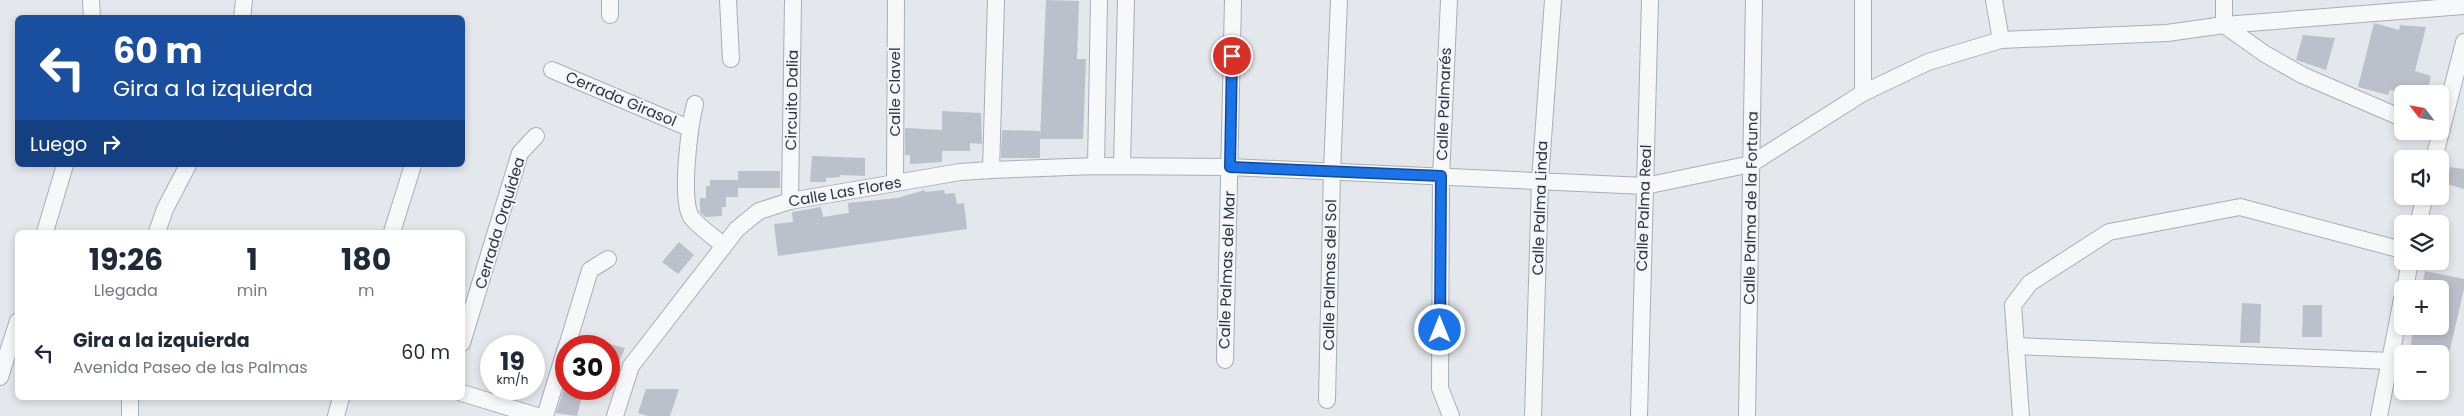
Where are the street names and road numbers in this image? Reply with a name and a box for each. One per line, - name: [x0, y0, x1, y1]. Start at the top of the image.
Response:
- street label: Calle Clavel: [884, 47, 905, 137]
- street label: Calle Palmarés: [1431, 47, 1456, 161]
- street label: Circuito Dalia: [780, 50, 803, 150]
- street label: Cerrada Girasol: [562, 66, 680, 131]
- street label: Calle Palma de la Fortuna: [1738, 111, 1763, 305]
- street label: Calle Palma Linda: [1527, 140, 1552, 276]
- street label: Calle Palma Real: [1631, 144, 1656, 272]
- street label: Cerrada Orquídea: [469, 154, 530, 291]
- street label: Calle Las Flores: [787, 171, 903, 212]
- street label: Calle Palmas del Mar: [1213, 190, 1240, 349]
- street label: Calle Palmas del Sol: [1318, 199, 1341, 351]

